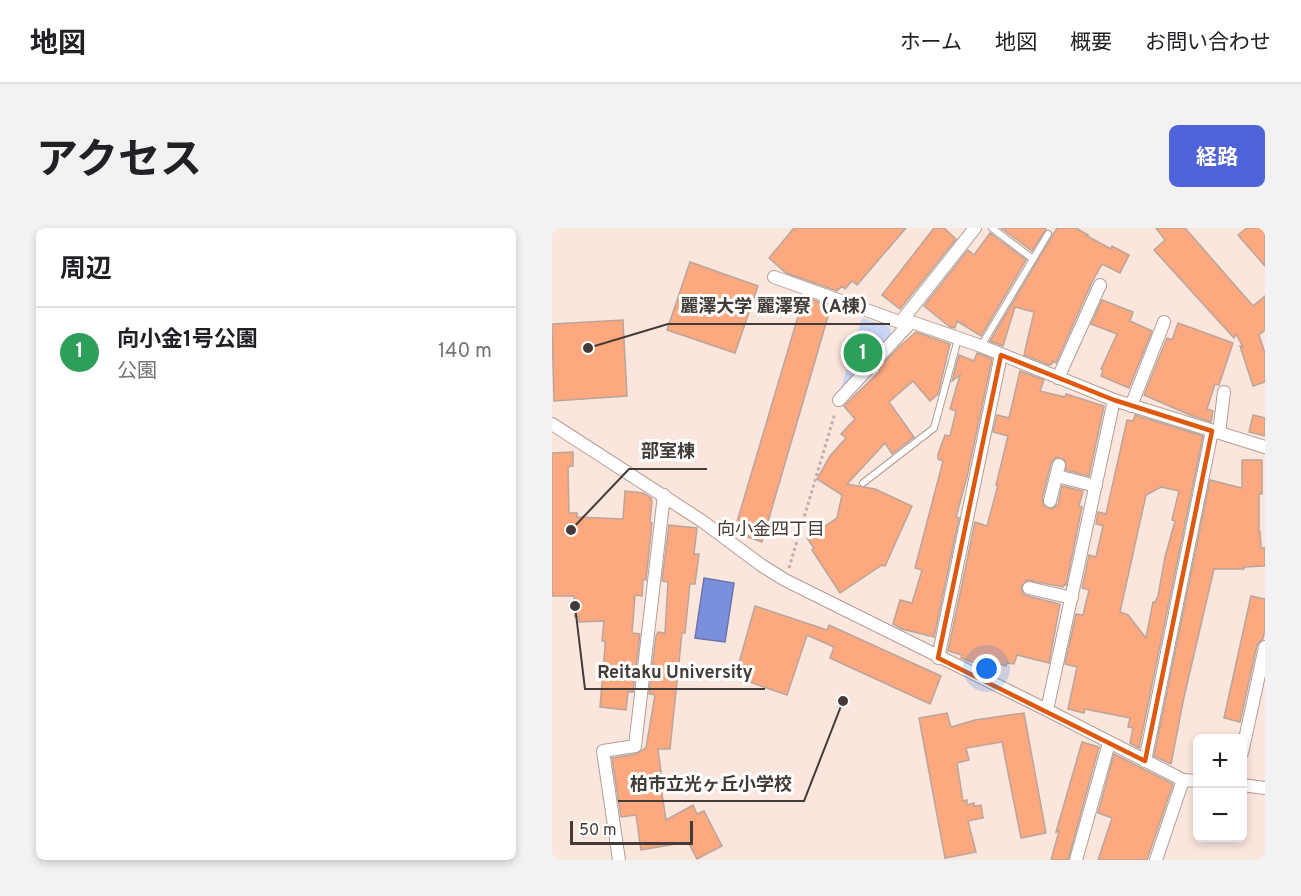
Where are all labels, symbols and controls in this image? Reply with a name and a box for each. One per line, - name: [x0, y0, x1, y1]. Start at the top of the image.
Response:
- text: 地図: [30, 27, 86, 63]
- text: ホーム: [900, 30, 962, 57]
- text: 地図: [995, 30, 1037, 57]
- text: 概要: [1070, 30, 1112, 57]
- text: お問い合わせ: [1145, 30, 1271, 57]
- button: 経路: [1169, 125, 1265, 187]
- text: アクセス: [36, 136, 202, 189]
- text: 周辺: [60, 254, 112, 287]
- callout: 麗澤大学 麗澤寮（A棟）: [668, 288, 890, 324]
- text: 麗澤大学 麗澤寮（A棟）: [680, 296, 878, 319]
- text: 向小金1号公園: [117, 327, 258, 354]
- pin: 1: [844, 330, 882, 376]
- text: 1: [76, 339, 84, 365]
- text: 140 m: [438, 339, 492, 365]
- text: 公園: [117, 359, 157, 385]
- callout: 部室棟: [629, 433, 707, 469]
- text: 部室棟: [641, 441, 695, 464]
- district label: 向小金四丁目: [717, 519, 825, 542]
- callout: Reitaku University: [585, 653, 765, 689]
- your location: [972, 654, 1001, 683]
- text: Reitaku University: [597, 662, 753, 685]
- map controls: [1193, 734, 1247, 842]
- button: +: [1193, 734, 1247, 788]
- callout: 柏市立光ヶ丘小学校: [618, 765, 804, 801]
- text: 柏市立光ヶ丘小学校: [630, 774, 792, 797]
- button: −: [1193, 788, 1247, 842]
- scale bar: [570, 818, 693, 846]
- text: 50 m: [579, 821, 617, 841]

